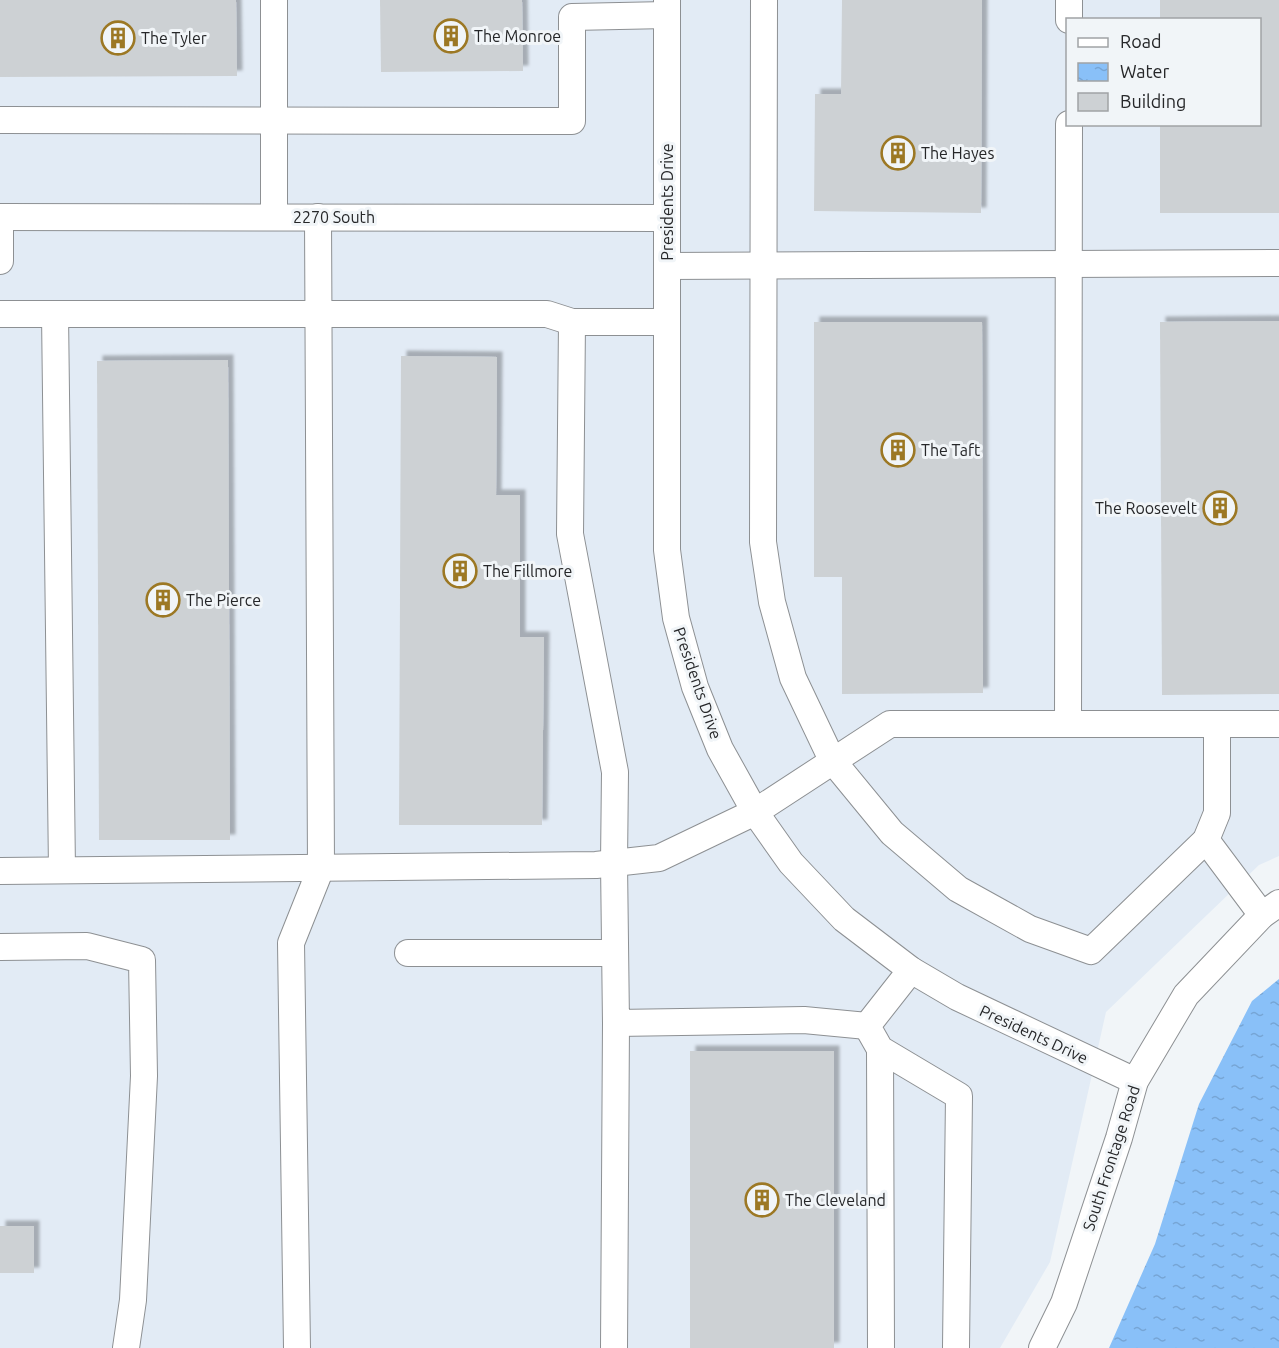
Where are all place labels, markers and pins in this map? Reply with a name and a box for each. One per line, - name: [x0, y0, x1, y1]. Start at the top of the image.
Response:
- building icon: The Monroe: [433, 18, 469, 54]
- building icon: The Tyler: [100, 20, 136, 56]
- place label: The Monroe: [474, 27, 561, 45]
- place label: The Tyler: [141, 29, 207, 47]
- building icon: The Hayes: [880, 135, 916, 171]
- place label: The Hayes: [921, 144, 994, 162]
- building icon: The Taft: [880, 432, 916, 468]
- place label: The Taft: [921, 441, 981, 459]
- building icon: The Roosevelt: [1202, 490, 1238, 526]
- place label: The Roosevelt: [1095, 499, 1198, 517]
- building icon: The Fillmore: [442, 553, 478, 589]
- place label: The Fillmore: [483, 562, 572, 580]
- building icon: The Pierce: [145, 582, 181, 618]
- place label: The Pierce: [186, 591, 261, 609]
- building icon: The Cleveland: [744, 1182, 780, 1218]
- place label: The Cleveland: [785, 1191, 886, 1209]

